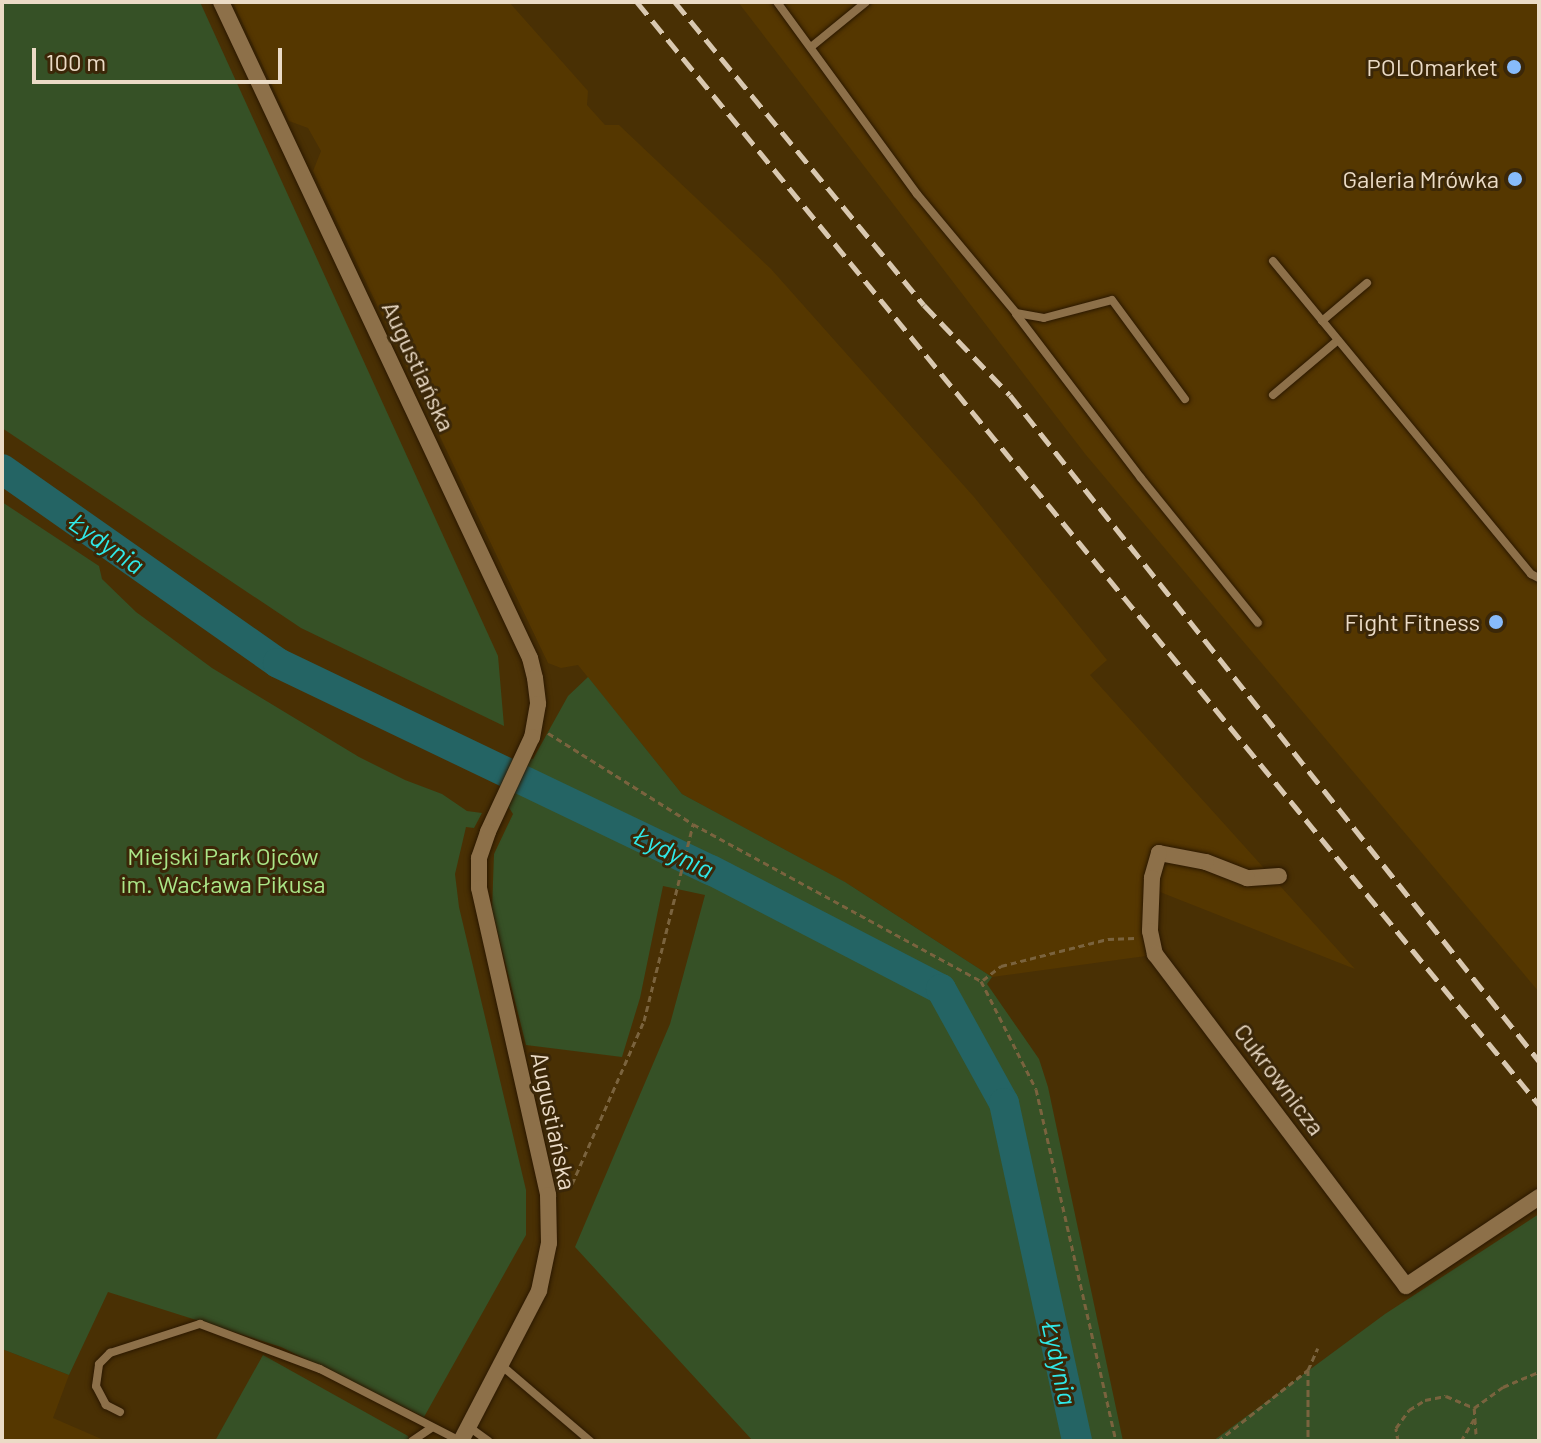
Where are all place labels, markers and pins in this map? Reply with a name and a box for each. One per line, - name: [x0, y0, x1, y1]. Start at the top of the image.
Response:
- place label: POLOmarket: [1367, 53, 1498, 81]
- marker: POLOmarket: [1505, 58, 1523, 76]
- place label: Galeria Mrówka: [1342, 165, 1499, 193]
- marker: Galeria Mrówka: [1506, 170, 1524, 188]
- place label: Fight Fitness: [1344, 608, 1480, 636]
- marker: Fight Fitness: [1487, 613, 1505, 631]

